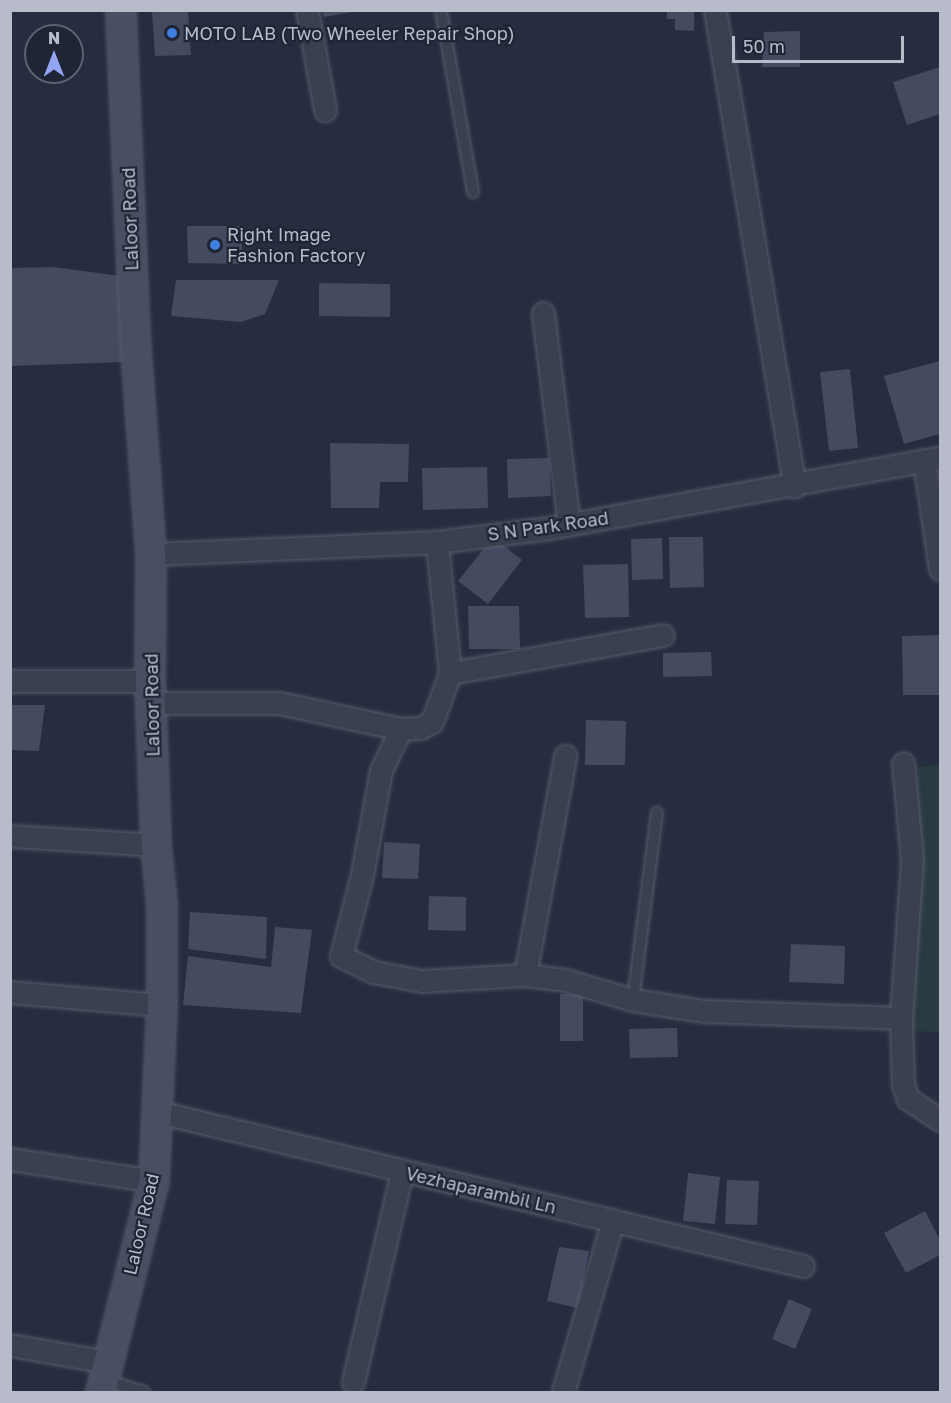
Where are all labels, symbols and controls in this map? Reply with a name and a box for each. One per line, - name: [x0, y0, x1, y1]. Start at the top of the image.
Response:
- place label: MOTO LAB (Two Wheeler Repair Shop): [184, 22, 515, 44]
- north arrow: [24, 24, 84, 84]
- scale bar: [735, 24, 908, 62]
- marker: MOTO LAB (Two Wheeler Repair Shop): [165, 26, 179, 40]
- text: N: [48, 28, 60, 48]
- text: 50 m: [743, 35, 785, 57]
- street label: Laloor Road: [117, 167, 143, 271]
- place label: Right Image Fashion Factory: [227, 224, 365, 266]
- marker: Right Image Fashion Factory: [208, 238, 222, 252]
- street label: S N Park Road: [486, 507, 610, 545]
- street label: Laloor Road: [140, 653, 164, 757]
- street label: Vezhaparambil Ln: [404, 1162, 558, 1218]
- street label: Laloor Road: [119, 1171, 163, 1277]

